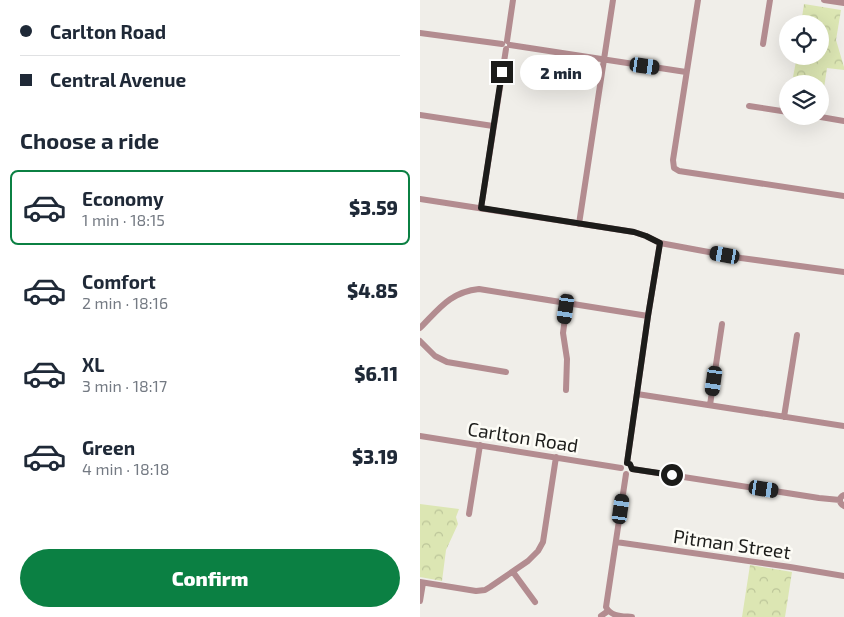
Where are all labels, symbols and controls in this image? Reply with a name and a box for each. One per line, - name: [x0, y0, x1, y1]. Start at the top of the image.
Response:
- map controls: [779, 15, 829, 125]
- button: locate: [779, 15, 829, 65]
- text: Carlton Road: [50, 20, 166, 43]
- callout: 2 min: [520, 54, 602, 90]
- car: [629, 56, 660, 76]
- route end: [491, 61, 513, 83]
- text: 2 min: [540, 63, 582, 82]
- text: Central Avenue: [50, 68, 186, 91]
- button: layers: [779, 75, 829, 125]
- text: Choose a ride: [20, 127, 159, 153]
- icon: car: [22, 185, 67, 230]
- text: Economy: [82, 187, 164, 210]
- text: $3.59: [349, 196, 398, 219]
- text: 1 min · 18:15: [82, 210, 165, 229]
- car: [708, 245, 741, 265]
- icon: car: [22, 268, 67, 313]
- text: Comfort: [82, 270, 156, 293]
- text: $4.85: [347, 279, 398, 302]
- text: 2 min · 18:16: [82, 293, 168, 312]
- car: [556, 293, 575, 325]
- icon: car: [22, 351, 67, 396]
- text: XL: [82, 353, 104, 376]
- text: $6.11: [354, 362, 398, 385]
- car: [704, 365, 723, 397]
- text: 3 min · 18:17: [82, 376, 167, 395]
- street label: Carlton Road: [466, 416, 580, 457]
- icon: car: [22, 434, 67, 479]
- text: Green: [82, 436, 135, 459]
- text: $3.19: [352, 445, 398, 468]
- text: 4 min · 18:18: [82, 459, 170, 478]
- route start: [661, 464, 683, 486]
- car: [748, 479, 779, 499]
- car: [611, 493, 630, 525]
- street label: Pitman Street: [672, 524, 792, 563]
- button: Confirm: [20, 549, 400, 607]

